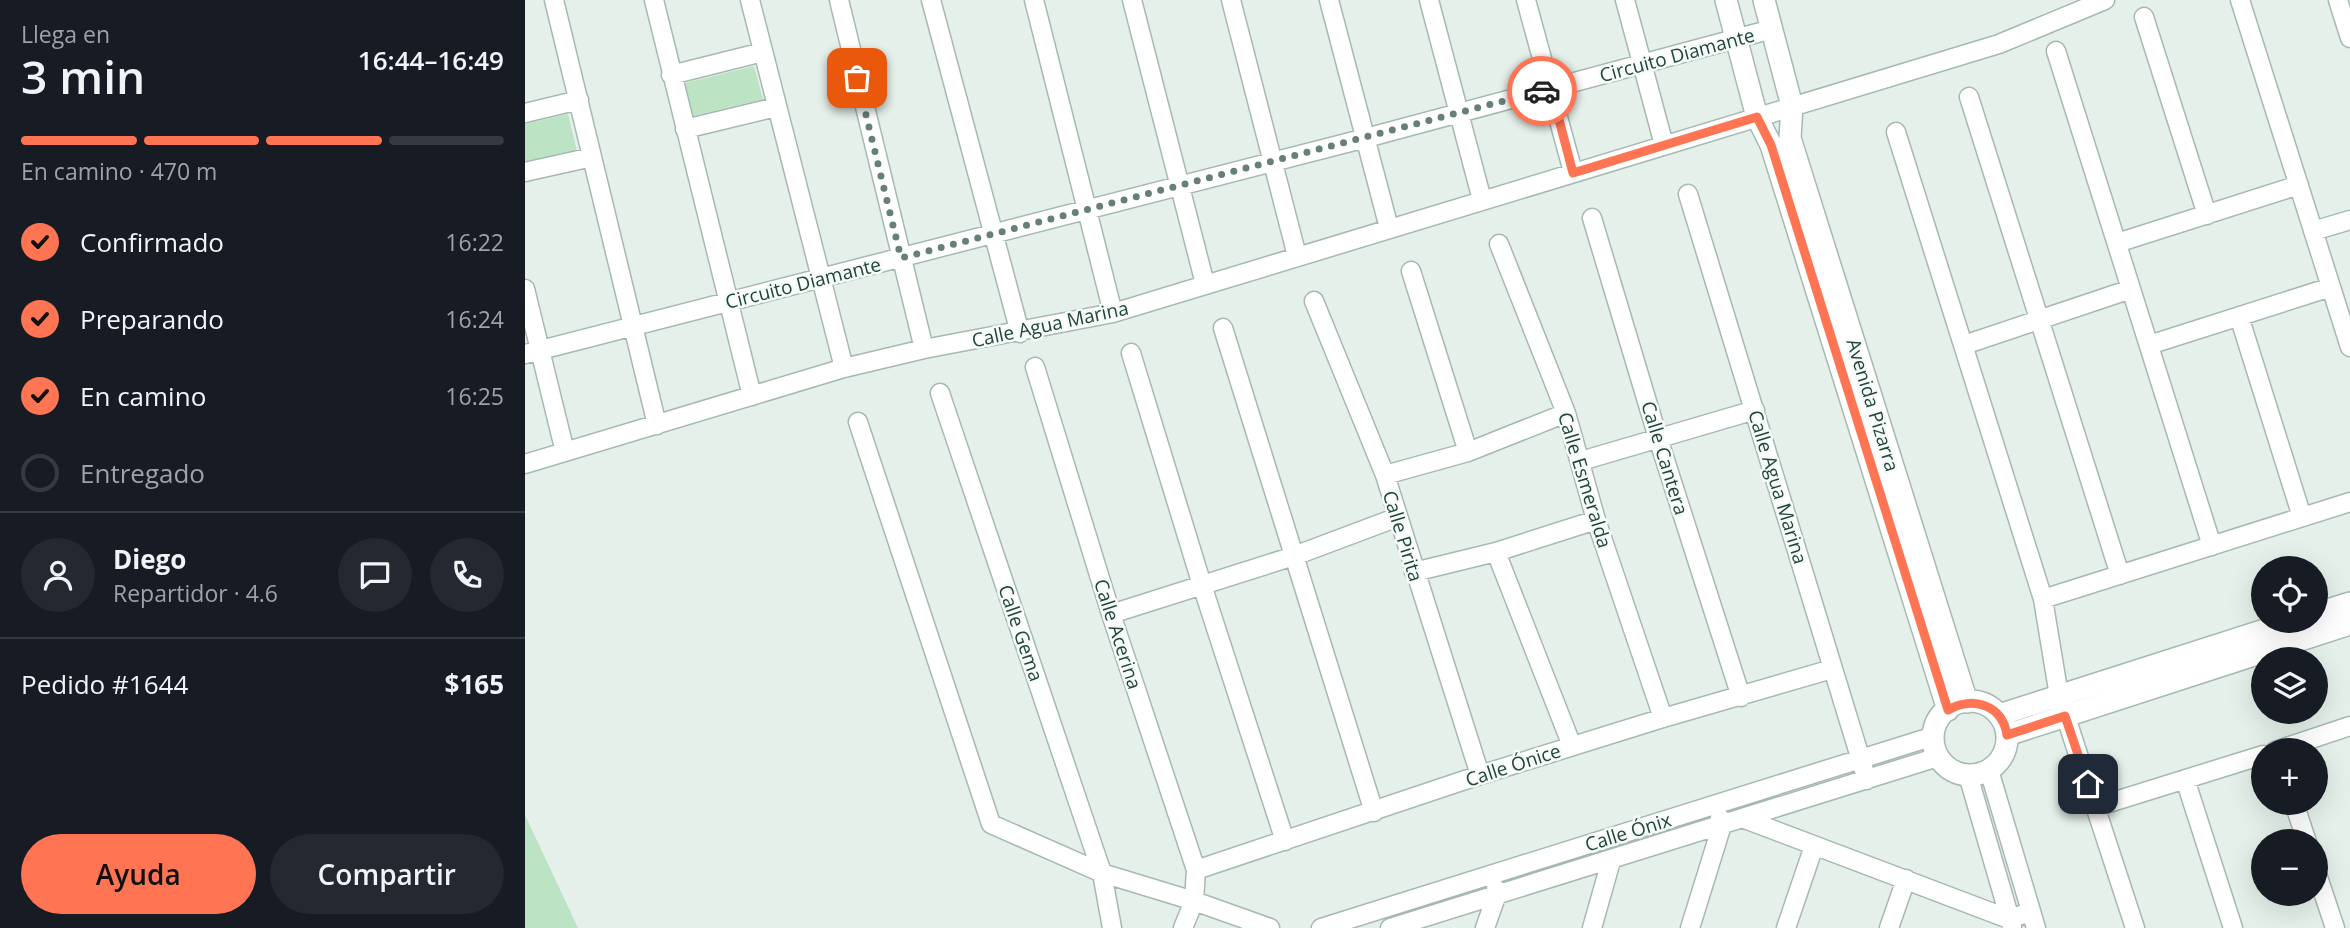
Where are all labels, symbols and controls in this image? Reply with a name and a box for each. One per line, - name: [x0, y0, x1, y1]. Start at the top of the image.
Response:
- text: Llega en: [21, 18, 110, 50]
- street label: Circuito Diamante: [1597, 22, 1757, 88]
- text: 16:44–16:49: [358, 42, 504, 78]
- text: 3 min: [21, 45, 145, 107]
- pin: [827, 48, 887, 108]
- courier: [1507, 56, 1577, 126]
- icon: bag: [838, 59, 876, 97]
- icon: car: [1523, 72, 1561, 110]
- text: En camino · 470 m: [21, 155, 217, 187]
- icon: check: [21, 223, 59, 261]
- text: Confirmado: [80, 224, 224, 260]
- text: 16:22: [445, 226, 504, 258]
- street label: Circuito Diamante: [722, 251, 884, 315]
- street label: Calle Agua Marina: [969, 295, 1131, 353]
- icon: check: [21, 300, 59, 338]
- text: Preparando: [80, 301, 224, 337]
- text: 16:24: [445, 303, 504, 335]
- street label: Avenida Pizarra: [1840, 335, 1906, 475]
- icon: check: [21, 377, 59, 415]
- text: En camino: [80, 378, 206, 414]
- text: 16:25: [445, 380, 504, 412]
- street label: Calle Cantera: [1635, 398, 1695, 518]
- street label: Calle Agua Marina: [1742, 407, 1814, 567]
- street label: Calle Esmeralda: [1552, 409, 1618, 551]
- text: Entregado: [80, 455, 205, 491]
- street label: Calle Pirita: [1377, 487, 1429, 585]
- button: person: [21, 538, 95, 612]
- button: chat: [338, 538, 412, 612]
- button: phone: [430, 538, 504, 612]
- text: Diego: [113, 541, 186, 577]
- map controls: [2251, 556, 2328, 906]
- button: locate: [2251, 556, 2328, 633]
- street label: Calle Acerina: [1088, 576, 1148, 692]
- text: Repartidor · 4.6: [113, 577, 278, 609]
- street label: Calle Gema: [992, 581, 1050, 685]
- button: layers: [2251, 647, 2328, 724]
- text: Pedido #1644: [21, 666, 188, 702]
- text: $165: [445, 666, 504, 702]
- street label: Calle Ónice: [1462, 737, 1564, 793]
- button: +: [2251, 738, 2328, 815]
- pin: [2058, 754, 2118, 814]
- icon: home: [2069, 765, 2107, 803]
- street label: Calle Ónix: [1582, 807, 1674, 857]
- button: −: [2251, 829, 2328, 906]
- button: Ayuda: [21, 834, 256, 914]
- button: Compartir: [270, 834, 504, 914]

